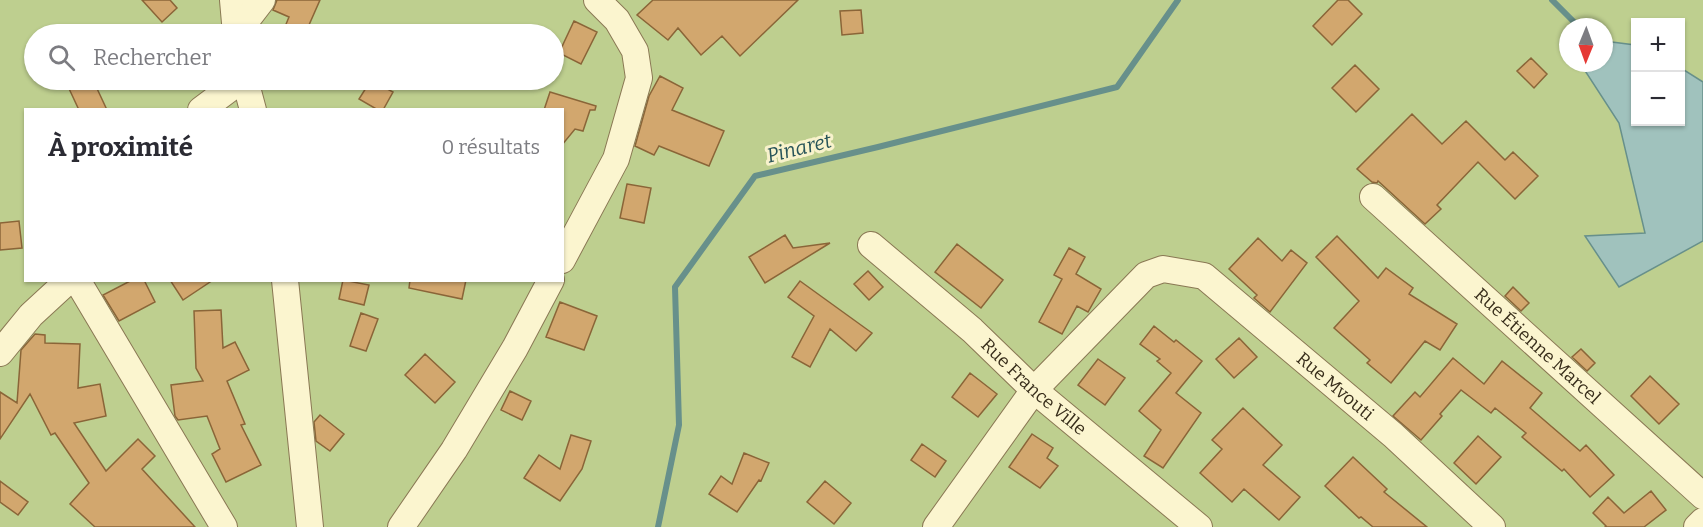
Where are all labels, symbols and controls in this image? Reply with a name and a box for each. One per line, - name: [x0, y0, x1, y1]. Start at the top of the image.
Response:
- north arrow: [1559, 18, 1613, 72]
- map controls: [1631, 18, 1685, 126]
- button: +: [1631, 18, 1685, 72]
- search box: [24, 24, 564, 90]
- icon: search: [45, 41, 78, 74]
- text: Rechercher: [93, 44, 211, 71]
- button: −: [1631, 72, 1685, 126]
- water label: Pinaret: [764, 128, 835, 168]
- text: À proximité: [48, 132, 193, 163]
- text: 0 résultats: [442, 135, 540, 159]
- street label: Rue Étienne Marcel: [1470, 283, 1605, 409]
- street label: Rue France Ville: [976, 334, 1091, 440]
- street label: Rue Mvouti: [1292, 348, 1378, 425]

